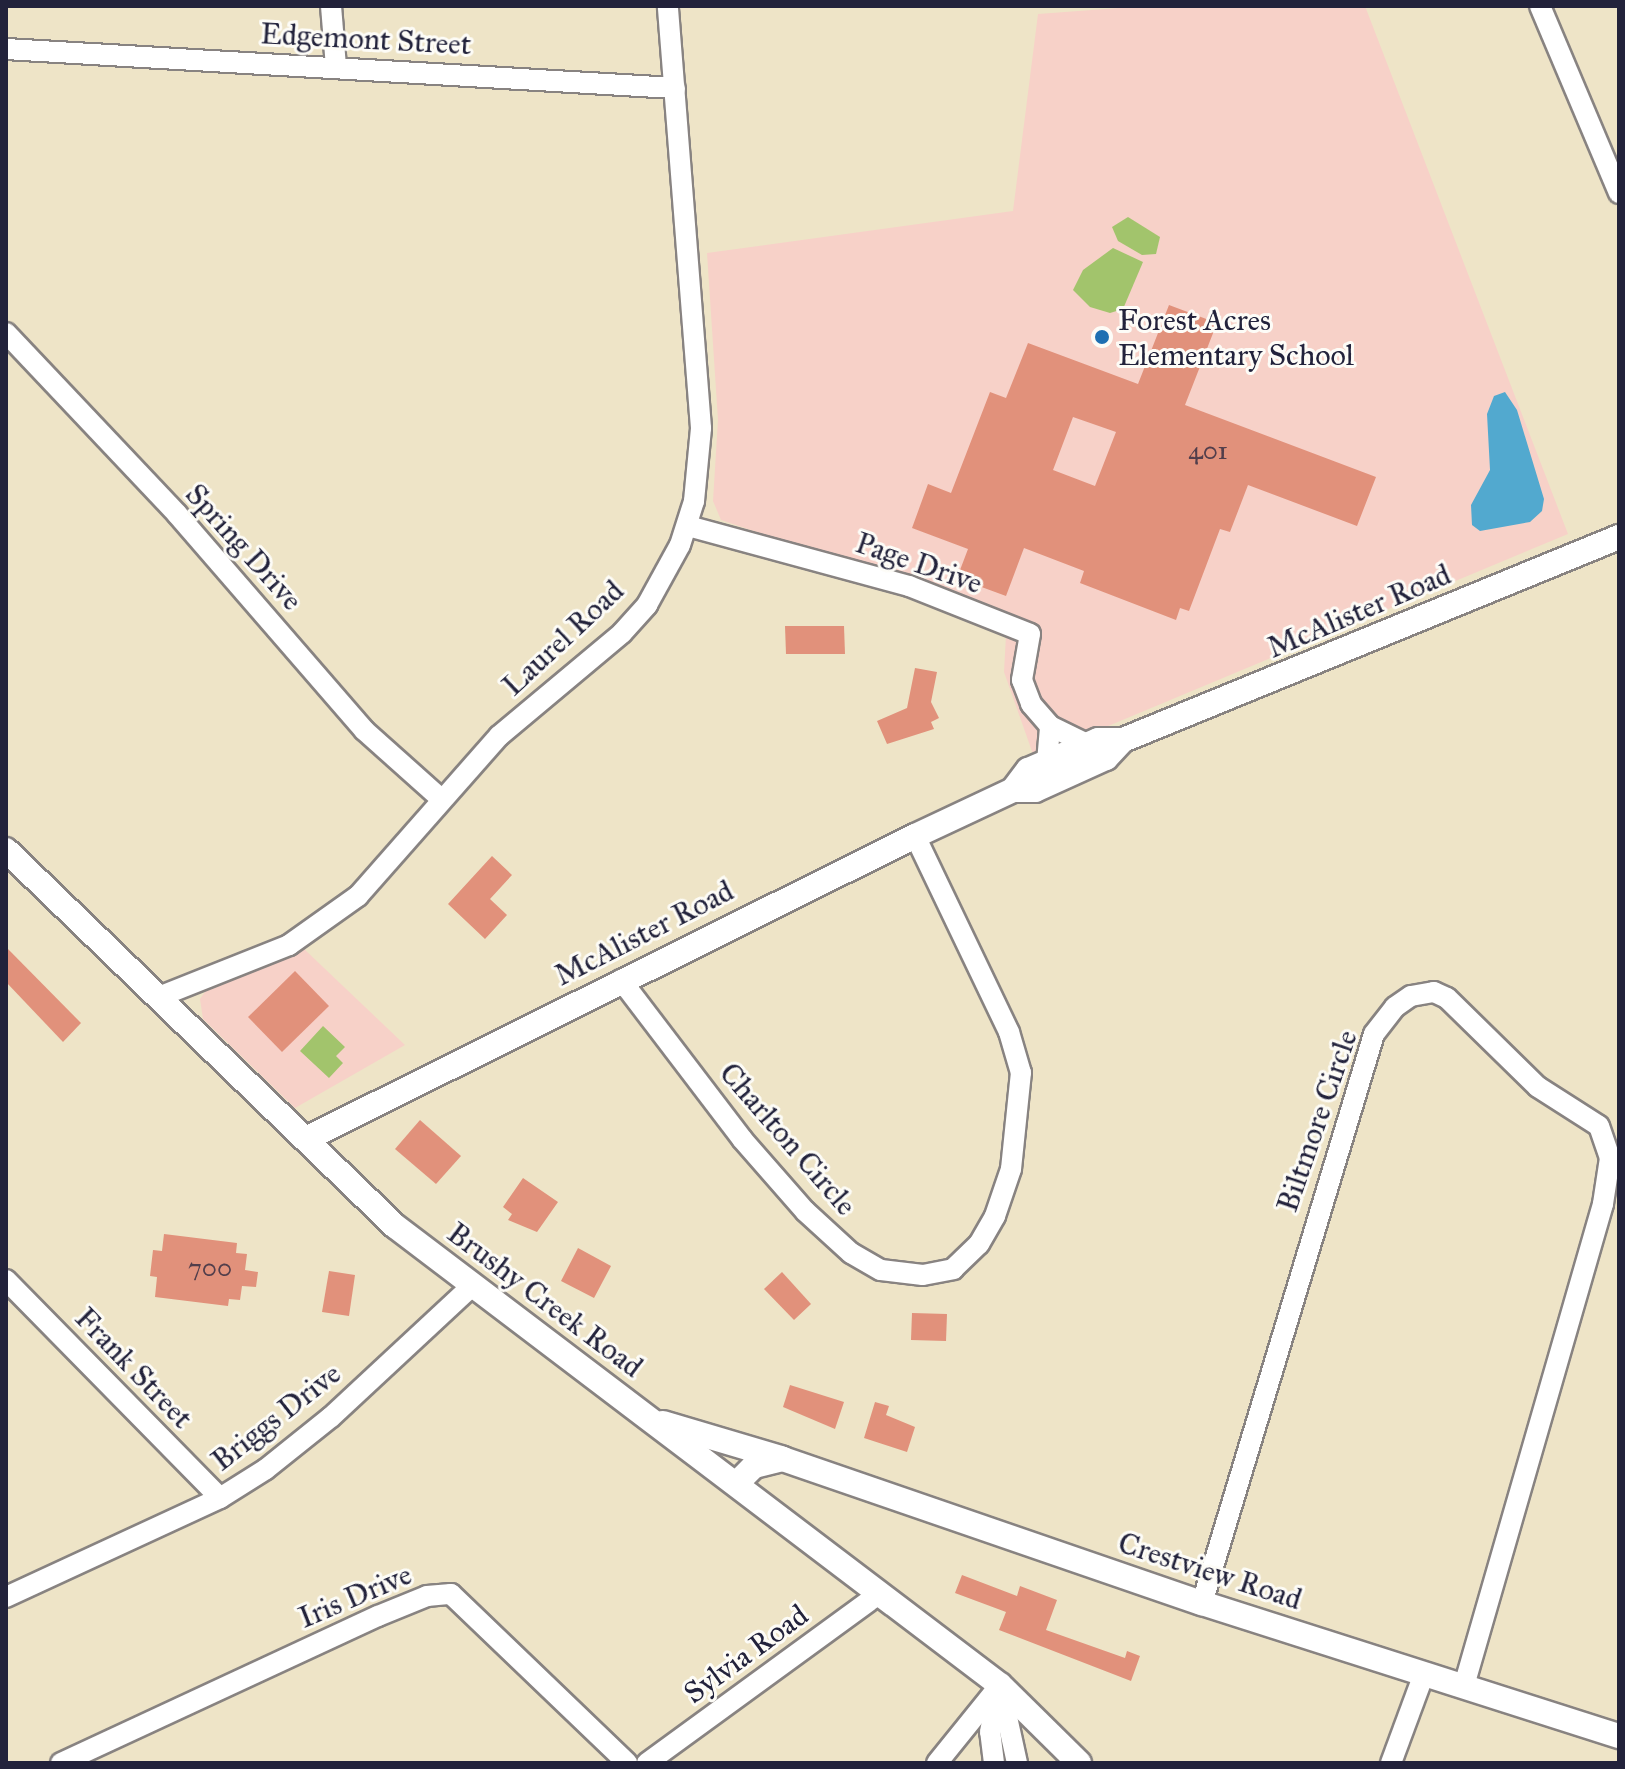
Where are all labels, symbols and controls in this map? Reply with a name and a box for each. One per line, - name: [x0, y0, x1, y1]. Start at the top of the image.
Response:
- street label: Edgemont Street: [260, 15, 472, 63]
- place label: Forest Acres Elementary School: [1118, 302, 1354, 372]
- marker: Forest Acres Elementary School: [1093, 328, 1111, 346]
- house number: 401: [1188, 435, 1228, 467]
- street label: Spring Drive: [178, 476, 310, 618]
- street label: Page Drive: [851, 525, 987, 601]
- street label: McAlister Road: [1262, 556, 1456, 666]
- street label: Laurel Road: [495, 573, 631, 703]
- street label: McAlister Road: [549, 872, 739, 994]
- street label: Biltmore Circle: [1269, 1025, 1365, 1217]
- street label: Charlton Circle: [712, 1055, 864, 1223]
- street label: Brushy Creek Road: [440, 1215, 650, 1385]
- house number: 700: [188, 1252, 232, 1284]
- street label: Frank Street: [68, 1300, 200, 1436]
- street label: Briggs Drive: [204, 1355, 348, 1479]
- street label: Crestview Road: [1114, 1524, 1306, 1618]
- street label: Iris Drive: [293, 1556, 417, 1636]
- street label: Sylvia Road: [677, 1597, 815, 1711]

